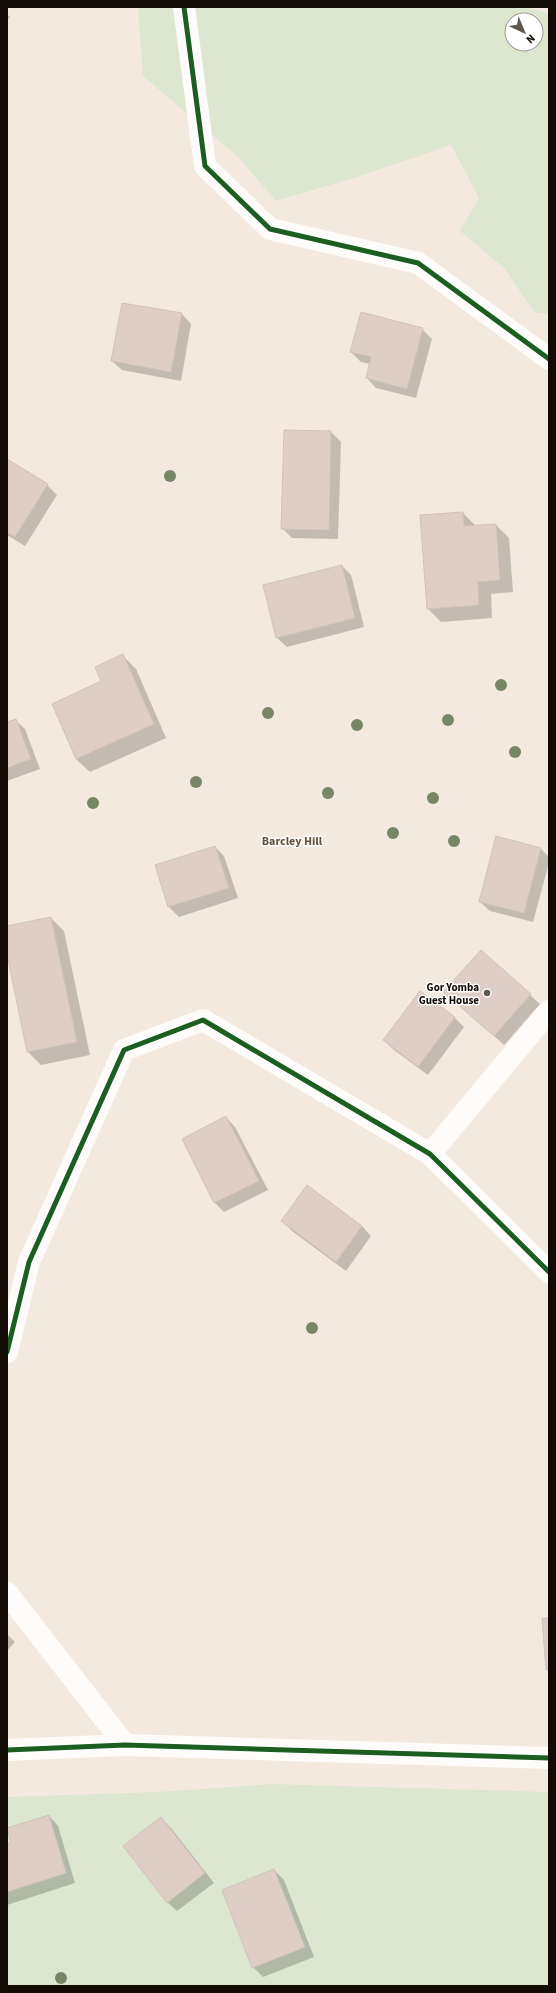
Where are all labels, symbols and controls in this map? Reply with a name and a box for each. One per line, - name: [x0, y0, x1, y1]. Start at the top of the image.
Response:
- north arrow: [504, 12, 544, 52]
- text: N: [523, 31, 538, 47]
- district label: Barcley Hill: [262, 833, 323, 850]
- place label: Gor Yomba Guest House: [419, 980, 479, 1008]
- marker: Gor Yomba Guest House: [482, 988, 492, 998]

